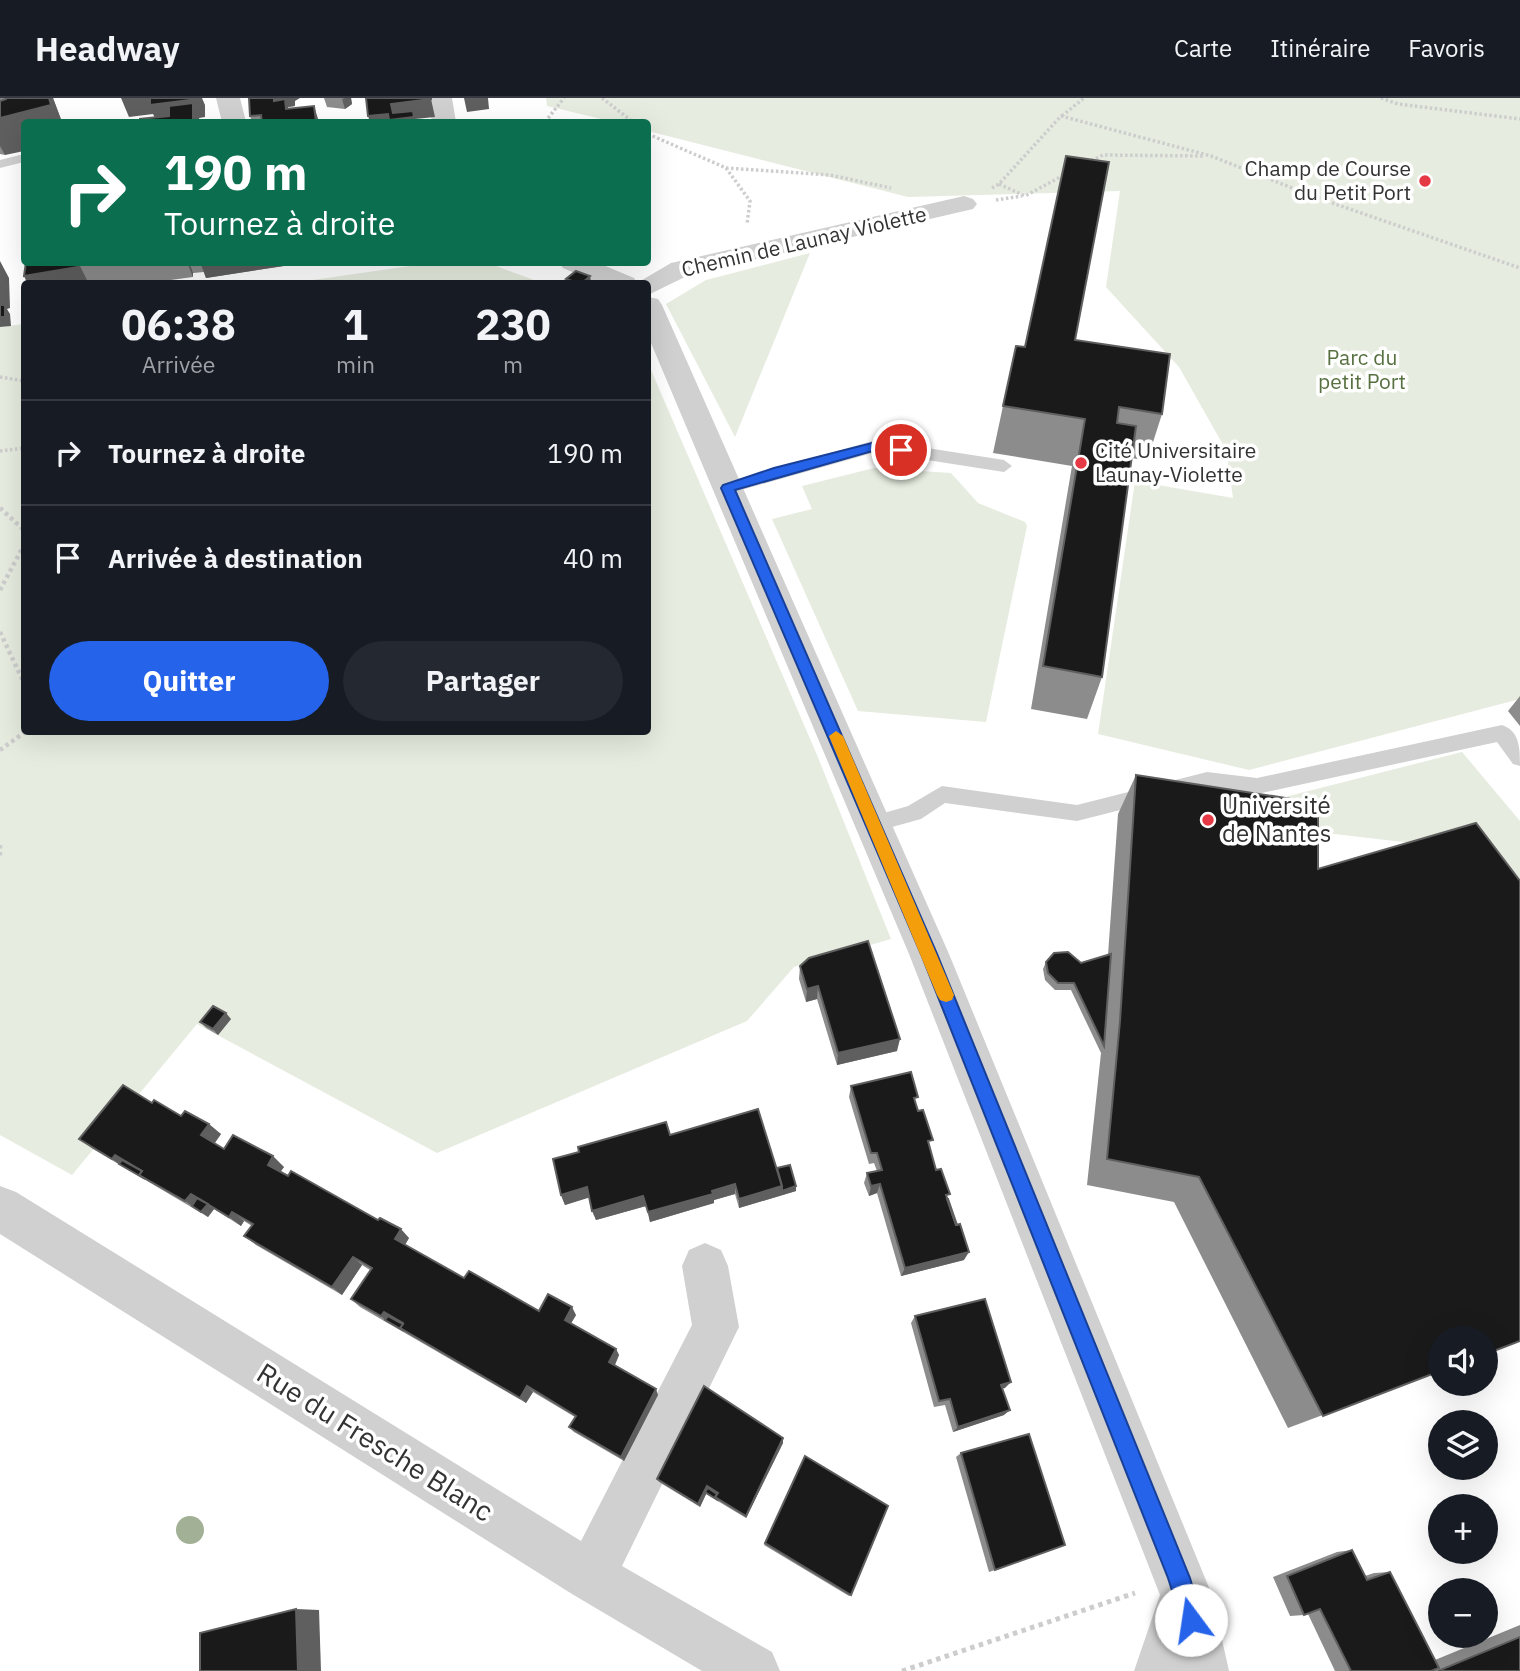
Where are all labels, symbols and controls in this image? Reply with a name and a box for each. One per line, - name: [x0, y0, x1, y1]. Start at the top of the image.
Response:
- text: Headway: [35, 27, 180, 70]
- text: Carte: [1174, 32, 1232, 64]
- text: Itinéraire: [1270, 32, 1370, 64]
- text: Favoris: [1408, 32, 1485, 64]
- text: 190 m: [164, 140, 308, 203]
- icon: right: [49, 147, 140, 238]
- place label: Champ de Course du Petit Port: [1244, 154, 1411, 206]
- marker: Champ de Course du Petit Port: [1417, 173, 1433, 189]
- street label: Chemin de Launay Violette: [678, 199, 929, 283]
- text: Tournez à droite: [164, 202, 395, 244]
- text: 06:38: [121, 297, 236, 352]
- text: 1: [343, 297, 368, 352]
- text: 230: [475, 297, 551, 352]
- park label: Parc du petit Port: [1318, 343, 1406, 395]
- text: Arrivée: [142, 349, 215, 379]
- text: min: [336, 349, 375, 379]
- text: m: [503, 349, 523, 379]
- pin: [871, 420, 931, 480]
- icon: arrive: [882, 431, 920, 469]
- icon: right: [49, 434, 87, 472]
- text: Tournez à droite: [108, 436, 305, 470]
- text: 190 m: [547, 436, 623, 470]
- place label: Cité Universitaire Launay-Violette: [1095, 436, 1256, 488]
- marker: Cité Universitaire Launay-Violette: [1073, 455, 1089, 471]
- icon: arrive: [49, 539, 87, 577]
- text: Arrivée à destination: [108, 541, 363, 575]
- text: 40 m: [563, 541, 623, 575]
- button: Quitter: [49, 641, 329, 721]
- button: Partager: [343, 641, 623, 721]
- place label: Université de Nantes: [1222, 789, 1331, 849]
- marker: Université de Nantes: [1200, 812, 1216, 828]
- map controls: [1428, 1326, 1498, 1648]
- button: sound: [1428, 1326, 1498, 1396]
- street label: Rue du Fresche Blanc: [250, 1354, 500, 1529]
- button: layers: [1428, 1410, 1498, 1480]
- button: +: [1428, 1494, 1498, 1564]
- button: −: [1428, 1578, 1498, 1648]
- position arrow: [1154, 1583, 1228, 1657]

